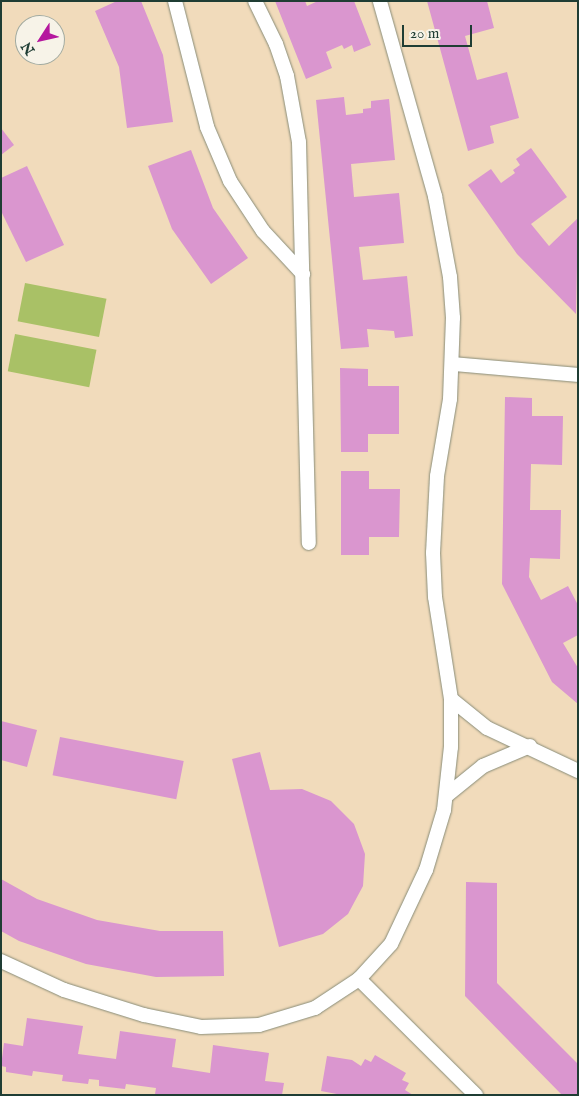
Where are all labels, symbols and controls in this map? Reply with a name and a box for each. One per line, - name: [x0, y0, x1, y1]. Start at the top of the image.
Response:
- north arrow: [15, 15, 65, 65]
- scale bar: [404, 15, 474, 47]
- text: 20 m: [410, 24, 439, 43]
- text: N: [18, 38, 39, 58]

